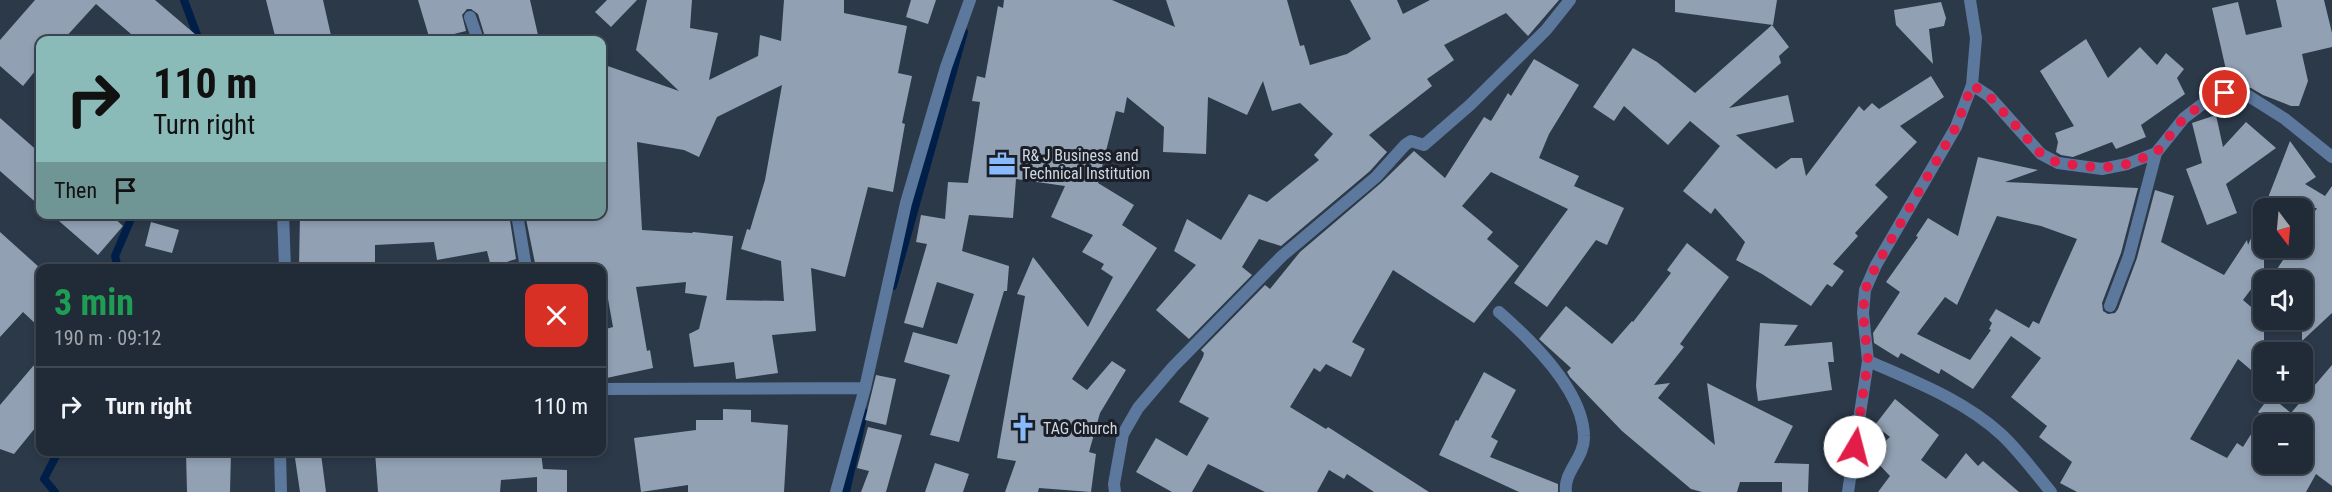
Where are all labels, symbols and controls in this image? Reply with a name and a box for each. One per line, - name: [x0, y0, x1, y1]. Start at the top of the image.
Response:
- text: 110 m: [153, 59, 258, 108]
- icon: right: [54, 60, 132, 138]
- pin: [2199, 67, 2250, 118]
- icon: arrive: [2208, 76, 2241, 109]
- text: Turn right: [153, 109, 255, 141]
- place label: R& J Business and Technical Institution: [1022, 146, 1150, 183]
- office icon: R& J Business and Technical Institution: [987, 149, 1017, 179]
- icon: arrive: [109, 174, 142, 207]
- text: Then: [54, 178, 97, 203]
- north arrow: [2253, 198, 2313, 258]
- map controls: [2253, 198, 2313, 474]
- button: sound: [2253, 270, 2313, 330]
- text: 3 min: [54, 282, 134, 324]
- button: close: [525, 284, 588, 347]
- text: 190 m · 09:12: [54, 326, 161, 350]
- button: +: [2253, 342, 2313, 402]
- icon: right: [54, 390, 87, 423]
- text: Turn right: [105, 394, 192, 419]
- text: 110 m: [534, 394, 588, 419]
- church icon: TAG Church: [1008, 413, 1038, 443]
- button: −: [2253, 414, 2313, 474]
- position arrow: [1823, 415, 1887, 479]
- place label: TAG Church: [1043, 419, 1117, 438]

